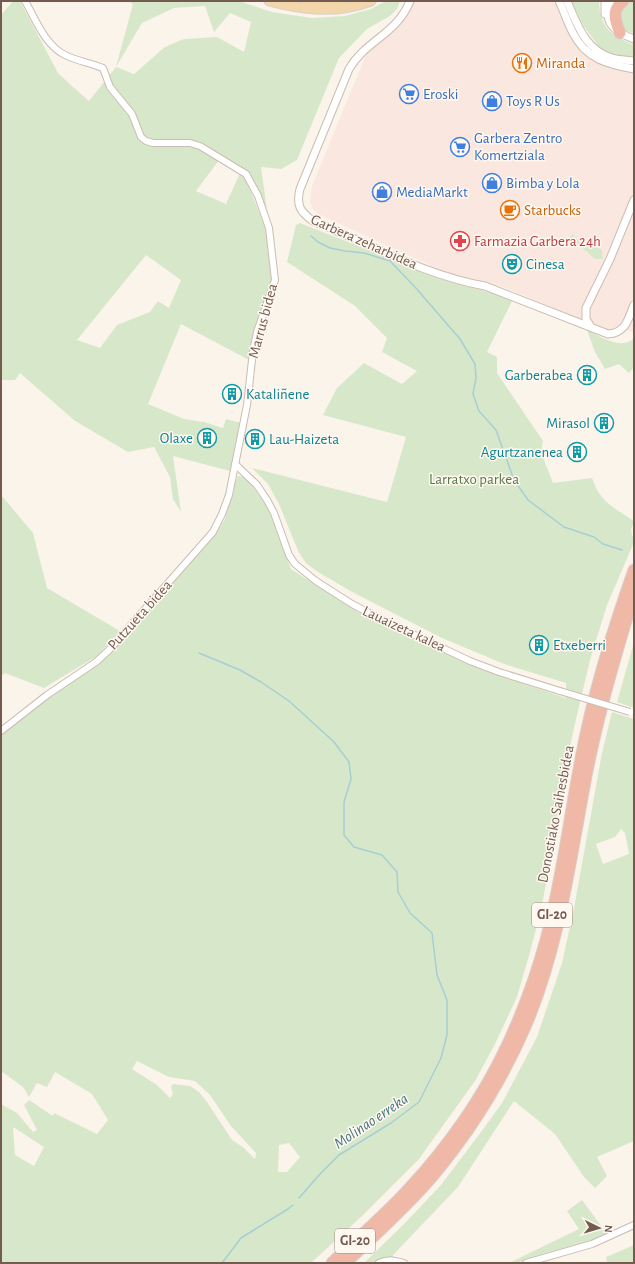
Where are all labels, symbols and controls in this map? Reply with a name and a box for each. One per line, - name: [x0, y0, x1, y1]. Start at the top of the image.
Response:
- restaurant icon: Miranda: [511, 52, 533, 74]
- place label: Miranda: [536, 56, 585, 71]
- supermarket icon: Eroski: [398, 83, 420, 105]
- place label: Eroski: [423, 87, 458, 102]
- shop icon: Toys R Us: [481, 90, 503, 112]
- place label: Toys R Us: [506, 94, 560, 109]
- place label: Garbera Zentro Komertziala: [474, 131, 562, 163]
- supermarket icon: Garbera Zentro Komertziala: [449, 136, 471, 158]
- shop icon: Bimba y Lola: [481, 172, 503, 194]
- place label: Bimba y Lola: [506, 176, 580, 191]
- shop icon: MediaMarkt: [371, 181, 393, 203]
- place label: MediaMarkt: [396, 185, 468, 200]
- cafe icon: Starbucks: [499, 199, 521, 221]
- place label: Starbucks: [524, 203, 581, 218]
- street label: Garbera zeharbidea: [309, 212, 419, 272]
- pharmacy icon: Farmazia Garbera 24h: [449, 230, 471, 252]
- place label: Farmazia Garbera 24h: [474, 234, 601, 249]
- theatre icon: Cinesa: [501, 253, 523, 275]
- place label: Cinesa: [526, 257, 565, 272]
- street label: Marrus bidea: [246, 282, 280, 360]
- building icon: Garberabea: [576, 364, 598, 386]
- place label: Garberabea: [505, 368, 573, 383]
- building icon: Kataliñene: [221, 383, 243, 405]
- place label: Kataliñene: [246, 387, 309, 402]
- building icon: Mirasol: [593, 412, 615, 434]
- place label: Mirasol: [546, 416, 590, 431]
- building icon: Olaxe: [196, 427, 218, 449]
- building icon: Lau-Haizeta: [244, 428, 266, 450]
- place label: Olaxe: [160, 431, 193, 446]
- place label: Lau-Haizeta: [269, 432, 339, 447]
- building icon: Agurtzanenea: [566, 441, 588, 463]
- place label: Agurtzanenea: [481, 445, 563, 460]
- park label: Larratxo parkea: [429, 472, 519, 487]
- street label: Putzueta bidea: [105, 577, 175, 653]
- street label: Lauaizeta kalea: [360, 603, 448, 655]
- building icon: Etxeberri: [528, 634, 550, 656]
- place label: Etxeberri: [553, 638, 606, 653]
- street label: Donostiako Saihesbidea: [535, 744, 577, 884]
- road number: GI-20: [532, 903, 572, 927]
- water label: Molinao erreka: [331, 1090, 411, 1152]
- north arrow: [579, 1208, 619, 1248]
- text: N: [603, 1225, 614, 1233]
- road number: GI-20: [335, 1229, 375, 1253]

